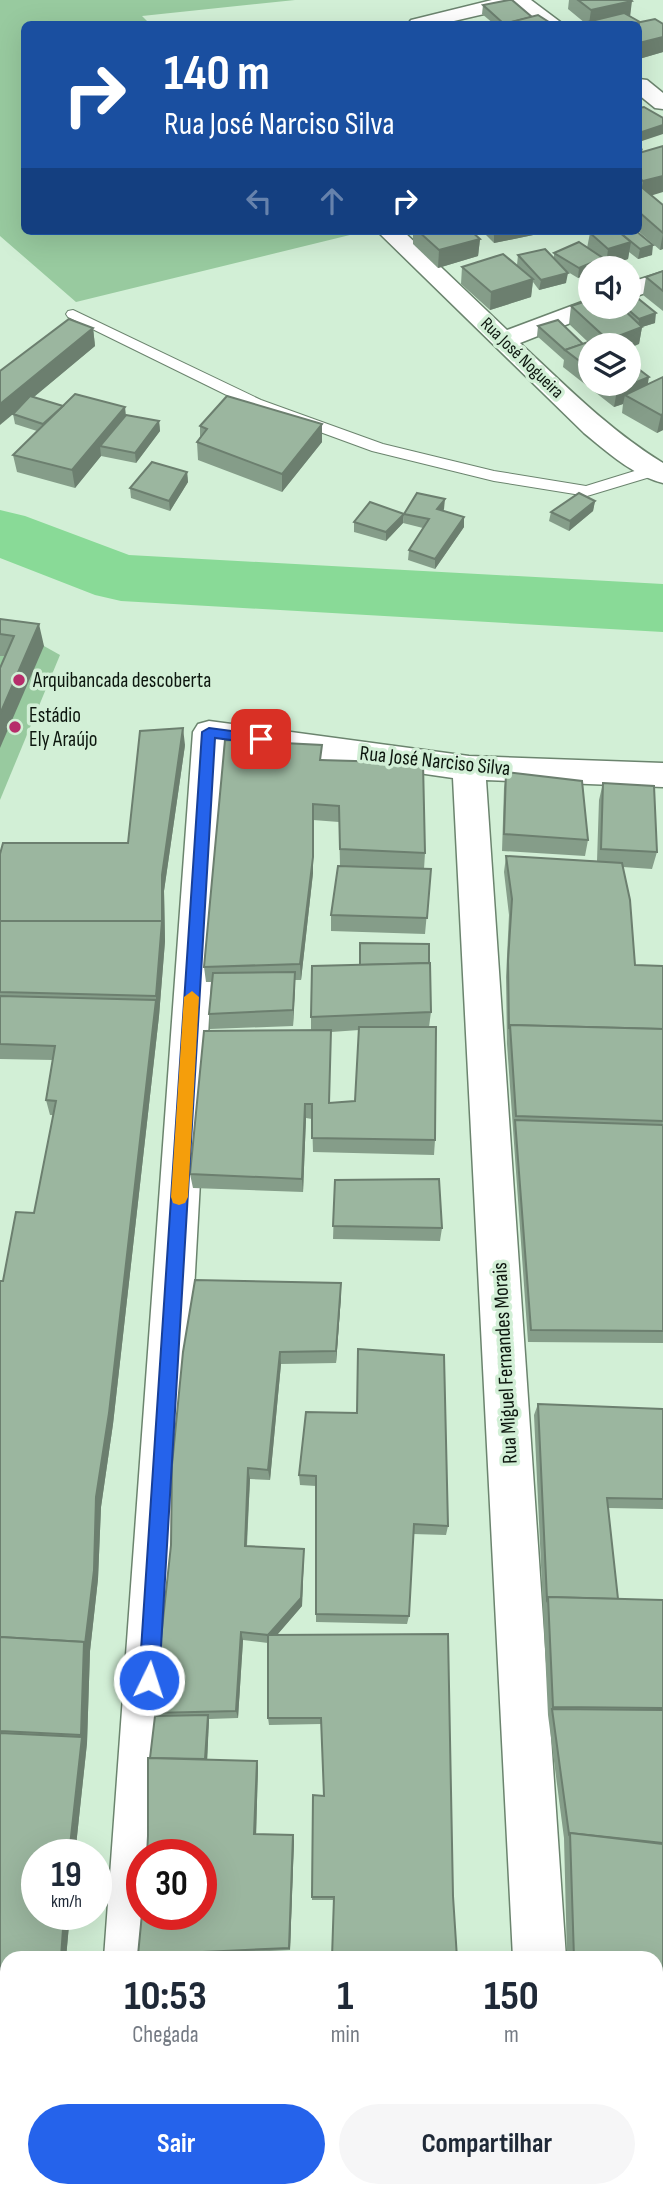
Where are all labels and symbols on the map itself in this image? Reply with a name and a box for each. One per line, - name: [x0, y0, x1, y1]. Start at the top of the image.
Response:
- street label: Rua José Nogueira: [476, 313, 568, 403]
- place label: Arquibancada descoberta: [32, 668, 211, 693]
- marker: Arquibancada descoberta: [11, 672, 27, 688]
- place label: Estádio Ely Araújo: [29, 703, 97, 752]
- pin: [231, 709, 291, 769]
- marker: Estádio Ely Araújo: [7, 719, 23, 735]
- street label: Rua José Narciso Silva: [358, 741, 512, 781]
- street label: Rua Miguel Fernandes Morais: [487, 1262, 523, 1464]
- position arrow: [112, 1643, 186, 1717]
- speed limit sign: 30: [126, 1839, 217, 1930]

